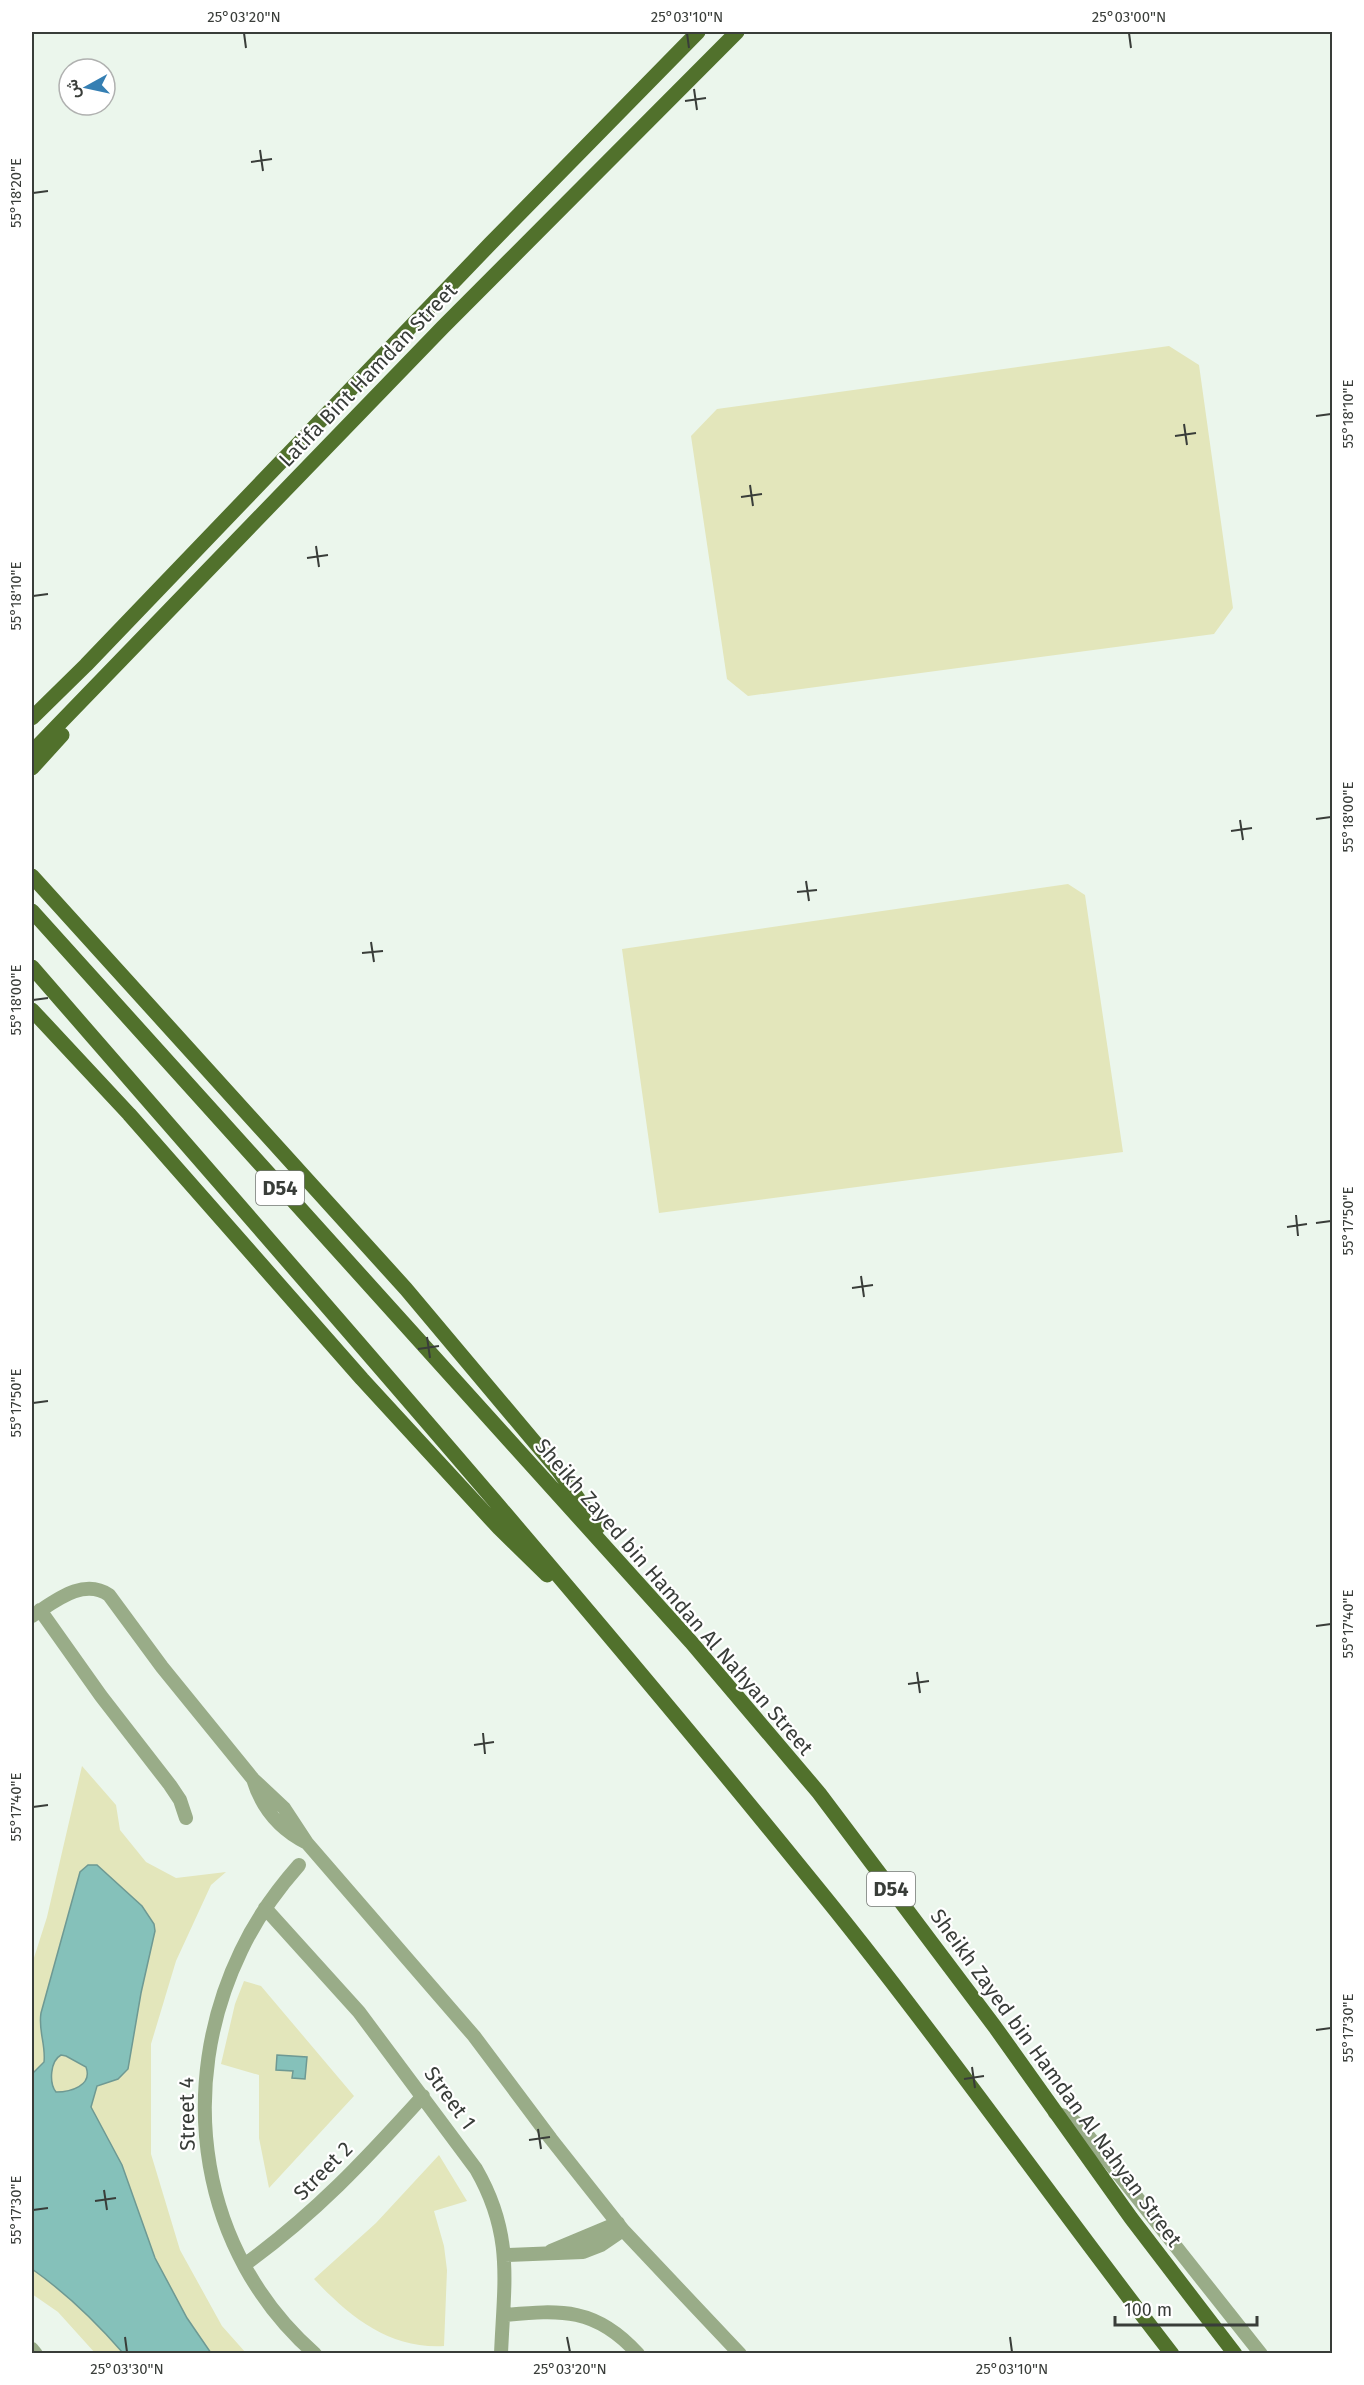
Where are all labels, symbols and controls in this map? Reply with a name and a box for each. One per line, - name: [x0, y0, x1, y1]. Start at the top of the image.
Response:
- text: 25°03'20"N: [207, 8, 281, 26]
- text: 25°03'10"N: [651, 8, 723, 26]
- text: 25°03'00"N: [1092, 8, 1166, 26]
- north arrow: [57, 57, 117, 117]
- text: ش: [62, 78, 83, 100]
- text: 55°18'20"E: [7, 158, 25, 228]
- street label: Latifa Bint Hamdan Street: [273, 277, 463, 472]
- text: 55°18'10"E: [1339, 379, 1357, 449]
- text: 55°18'10"E: [7, 561, 25, 631]
- text: 55°18'00"E: [1339, 782, 1357, 852]
- text: 55°18'00"E: [7, 965, 25, 1035]
- road number: D54: [256, 1171, 304, 1205]
- text: 55°17'50"E: [1339, 1187, 1357, 1255]
- text: 55°17'50"E: [7, 1369, 25, 1437]
- street label: Sheikh Zayed bin Hamdan Al Nahyan Street: [529, 1433, 819, 1761]
- text: 55°17'40"E: [1339, 1590, 1357, 1658]
- text: 55°17'40"E: [7, 1773, 25, 1841]
- road number: D54: [867, 1872, 915, 1906]
- street label: Sheikh Zayed bin Hamdan Al Nahyan Street: [925, 1904, 1188, 2252]
- text: 55°17'30"E: [1339, 1994, 1357, 2062]
- street label: Street 1: [418, 2061, 482, 2135]
- street label: Street 4: [173, 2077, 201, 2151]
- street label: Street 2: [288, 2136, 358, 2206]
- text: 55°17'30"E: [7, 2176, 25, 2244]
- scale bar: [1115, 2289, 1258, 2327]
- text: 100 m: [1124, 2299, 1172, 2321]
- text: 25°03'30"N: [90, 2360, 164, 2378]
- text: 25°03'20"N: [533, 2360, 607, 2378]
- text: 25°03'10"N: [976, 2360, 1048, 2378]

